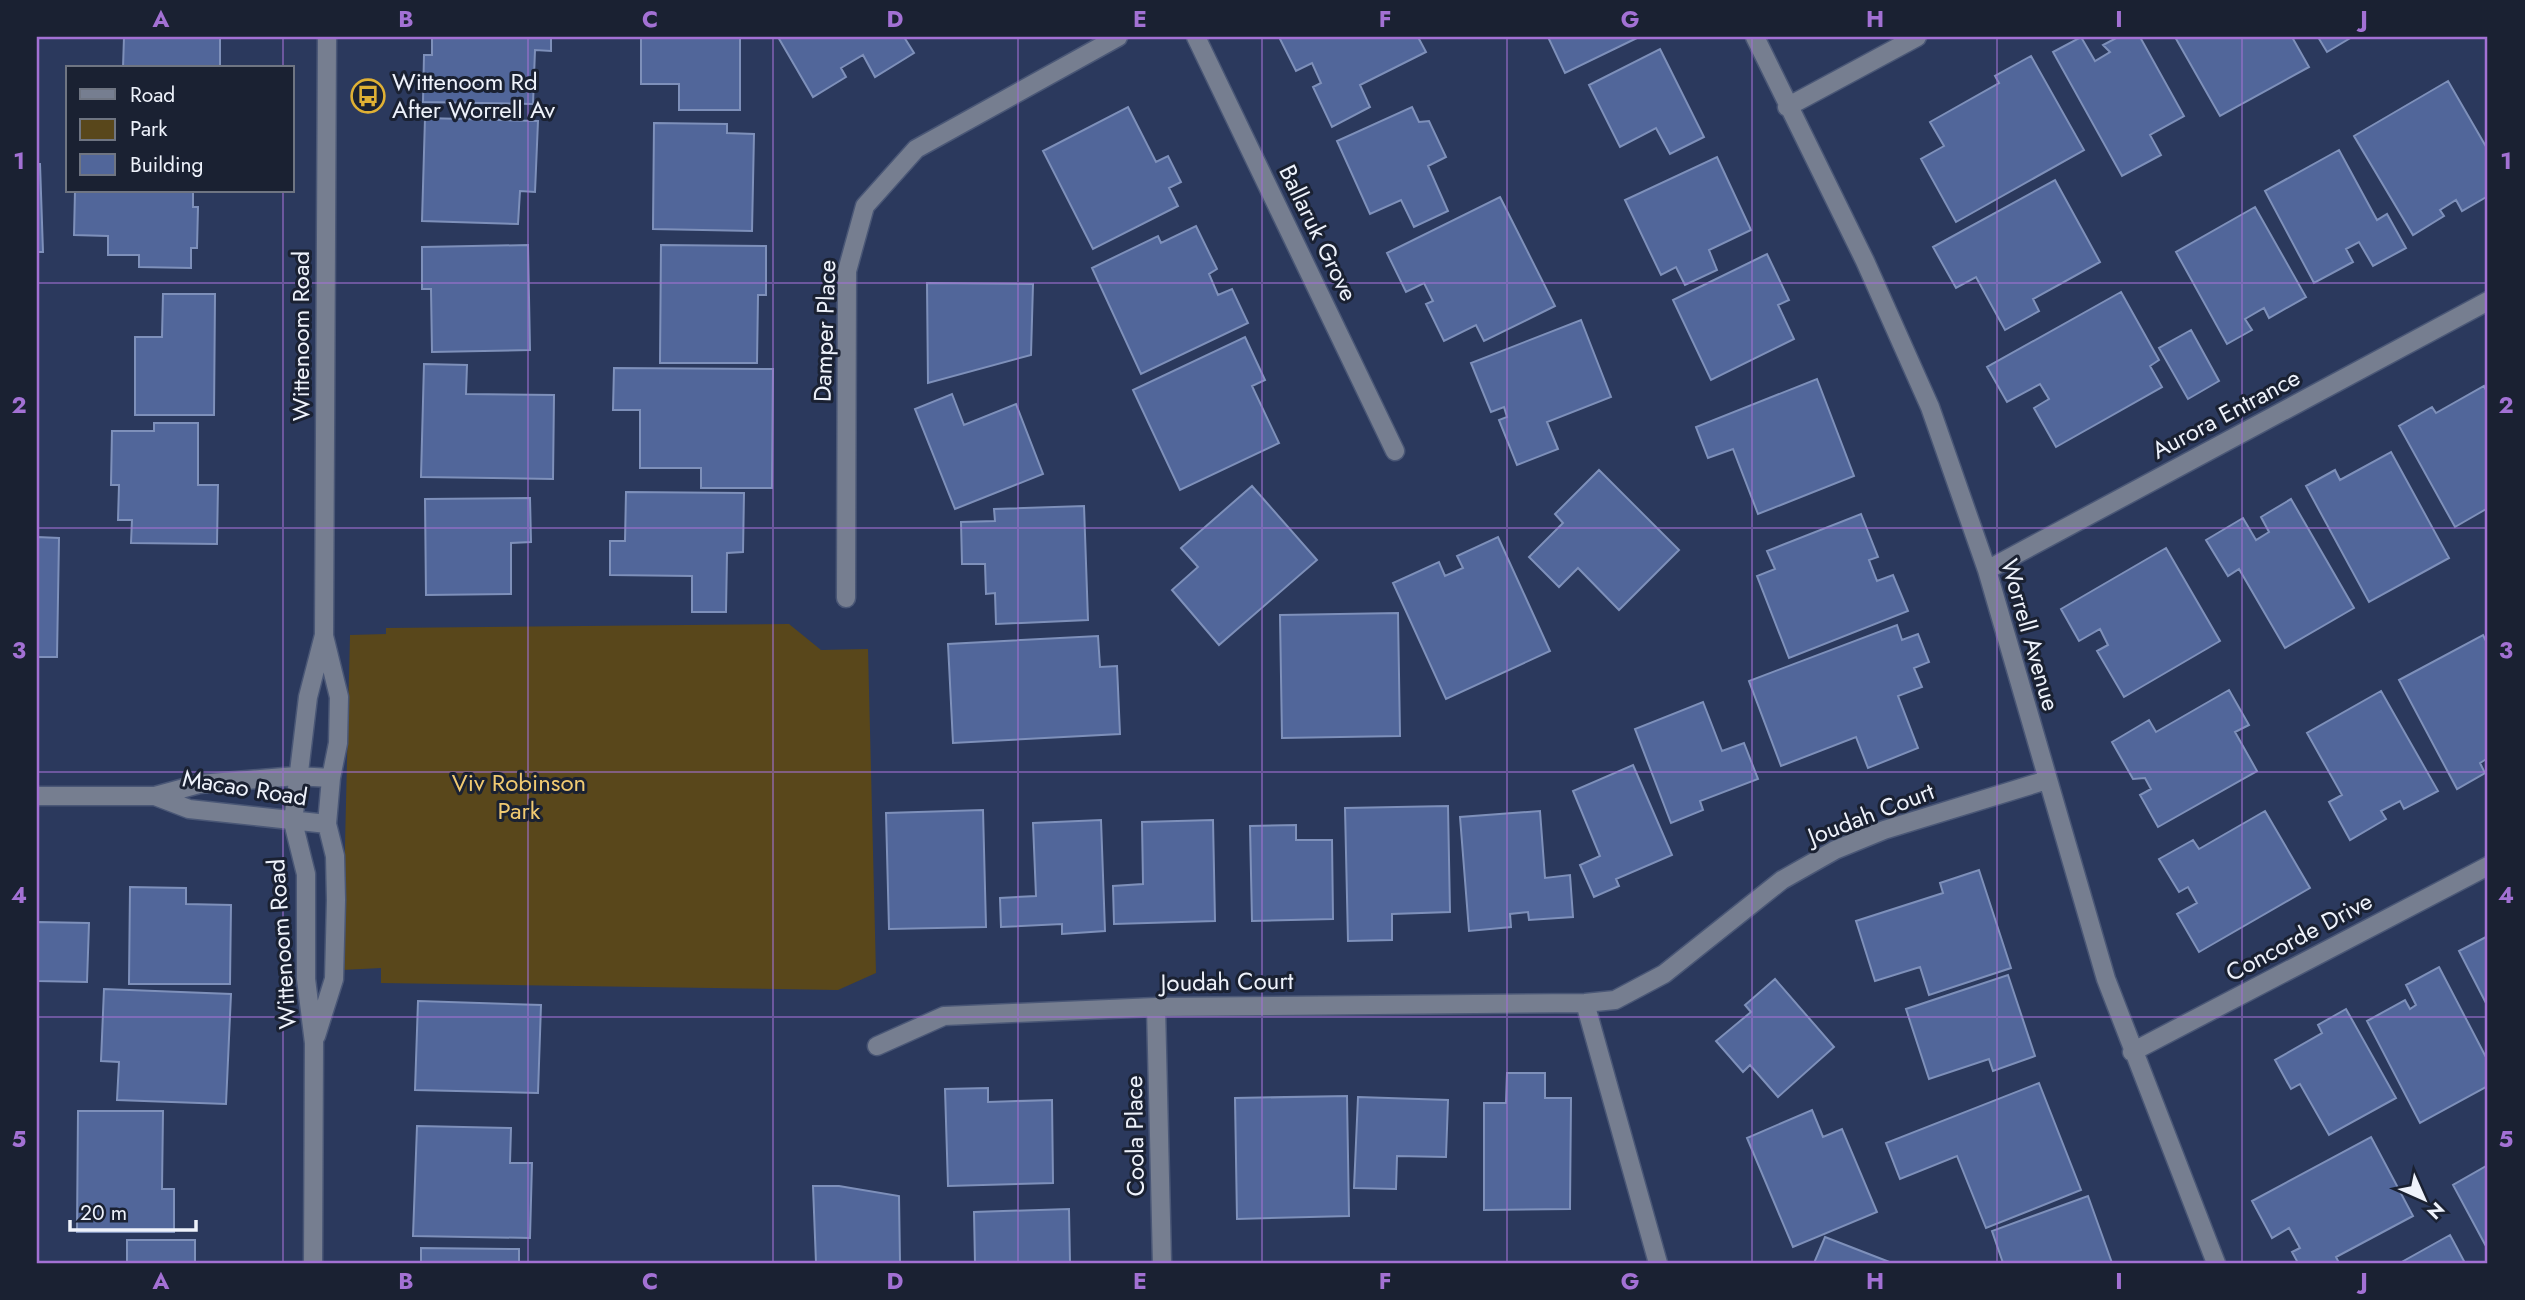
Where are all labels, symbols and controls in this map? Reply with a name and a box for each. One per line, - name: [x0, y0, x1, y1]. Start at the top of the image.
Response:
- text: A: [152, 2, 170, 36]
- text: B: [398, 2, 414, 36]
- text: C: [642, 2, 658, 36]
- text: D: [887, 2, 904, 36]
- text: E: [1133, 2, 1147, 36]
- text: F: [1379, 2, 1391, 36]
- text: G: [1621, 2, 1639, 36]
- text: H: [1866, 2, 1884, 36]
- text: I: [2115, 2, 2123, 36]
- text: J: [2356, 2, 2368, 36]
- place label: Wittenoom Rd After Worrell Av: [392, 64, 556, 127]
- legend: [66, 66, 294, 192]
- bus stop icon: Wittenoom Rd After Worrell Av: [349, 77, 387, 115]
- text: Road: [130, 80, 175, 110]
- text: Park: [130, 114, 168, 144]
- text: 1: [13, 144, 25, 178]
- text: 1: [2500, 144, 2512, 178]
- text: Building: [130, 150, 203, 180]
- street label: Ballaruk Grove: [1270, 159, 1367, 307]
- street label: Wittenoom Road: [283, 251, 318, 421]
- street label: Damper Place: [805, 259, 844, 403]
- street label: Aurora Entrance: [2145, 360, 2306, 467]
- text: 2: [11, 388, 27, 422]
- text: 2: [2498, 388, 2514, 422]
- street label: Worrell Avenue: [1992, 555, 2069, 715]
- text: 3: [12, 633, 26, 667]
- text: 3: [2499, 633, 2513, 667]
- street label: Macao Road: [180, 760, 310, 815]
- park label: Viv Robinson Park: [452, 765, 586, 828]
- street label: Joudah Court: [1800, 773, 1939, 855]
- street label: Wittenoom Road: [258, 858, 305, 1030]
- text: 4: [11, 878, 27, 912]
- text: 4: [2498, 878, 2514, 912]
- street label: Concorde Drive: [2219, 883, 2378, 990]
- street label: Joudah Court: [1157, 963, 1294, 1000]
- street label: Coola Place: [1116, 1075, 1153, 1197]
- text: 5: [12, 1122, 26, 1156]
- text: 5: [2499, 1122, 2513, 1156]
- north arrow: [2388, 1164, 2458, 1234]
- scale bar: [70, 1188, 196, 1232]
- text: N: [2421, 1196, 2451, 1226]
- text: 20 m: [80, 1198, 127, 1228]
- text: A: [152, 1264, 170, 1298]
- text: B: [398, 1264, 414, 1298]
- text: C: [642, 1264, 658, 1298]
- text: D: [887, 1264, 904, 1298]
- text: E: [1133, 1264, 1147, 1298]
- text: F: [1379, 1264, 1391, 1298]
- text: G: [1621, 1264, 1639, 1298]
- text: H: [1866, 1264, 1884, 1298]
- text: I: [2115, 1264, 2123, 1298]
- text: J: [2356, 1264, 2368, 1298]

